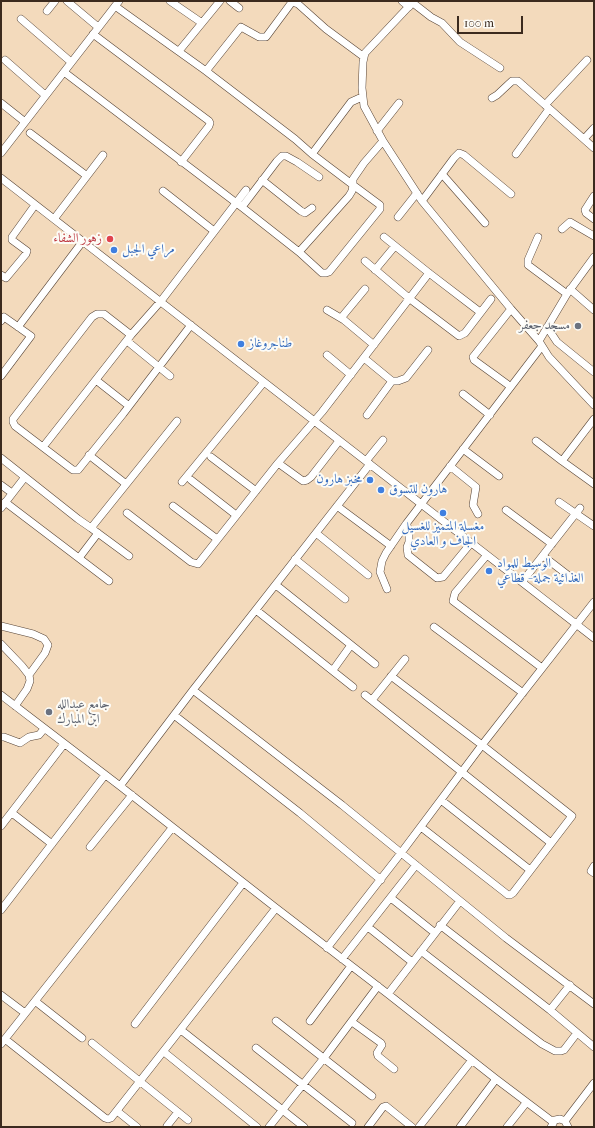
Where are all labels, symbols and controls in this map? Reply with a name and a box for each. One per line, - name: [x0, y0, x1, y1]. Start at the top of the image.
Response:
- scale bar: [459, 8, 525, 34]
- text: 100 m: [464, 16, 494, 30]
- place label: زهور الشفاء: [53, 231, 102, 247]
- marker: زهور الشفاء: [105, 234, 115, 244]
- place label: مراعي الجبل: [122, 242, 175, 258]
- marker: مراعي الجبل: [109, 245, 119, 255]
- place label: مسجد جعفر: [519, 318, 570, 334]
- marker: مسجد جعفر: [573, 321, 583, 331]
- place label: طناجروغاز: [249, 336, 292, 352]
- marker: طناجروغاز: [236, 339, 246, 349]
- place label: مخبز هارون: [316, 472, 362, 488]
- marker: مخبز هارون: [365, 475, 375, 485]
- place label: هارون للتسوق: [389, 482, 447, 498]
- marker: هارون للتسوق: [376, 485, 386, 495]
- marker: مغسلة المتميز للغسيل الجاف و العادي: [438, 508, 448, 518]
- place label: مغسلة المتميز للغسيل الجاف و العادي: [402, 519, 484, 550]
- place label: الوسيط للمواد الغذائية جملة - قطاعي: [497, 556, 584, 587]
- marker: الوسيط للمواد الغذائية جملة - قطاعي: [484, 566, 494, 576]
- place label: جامع عبدالله ابن المبارك: [57, 697, 110, 728]
- marker: جامع عبدالله ابن المبارك: [44, 707, 54, 717]

